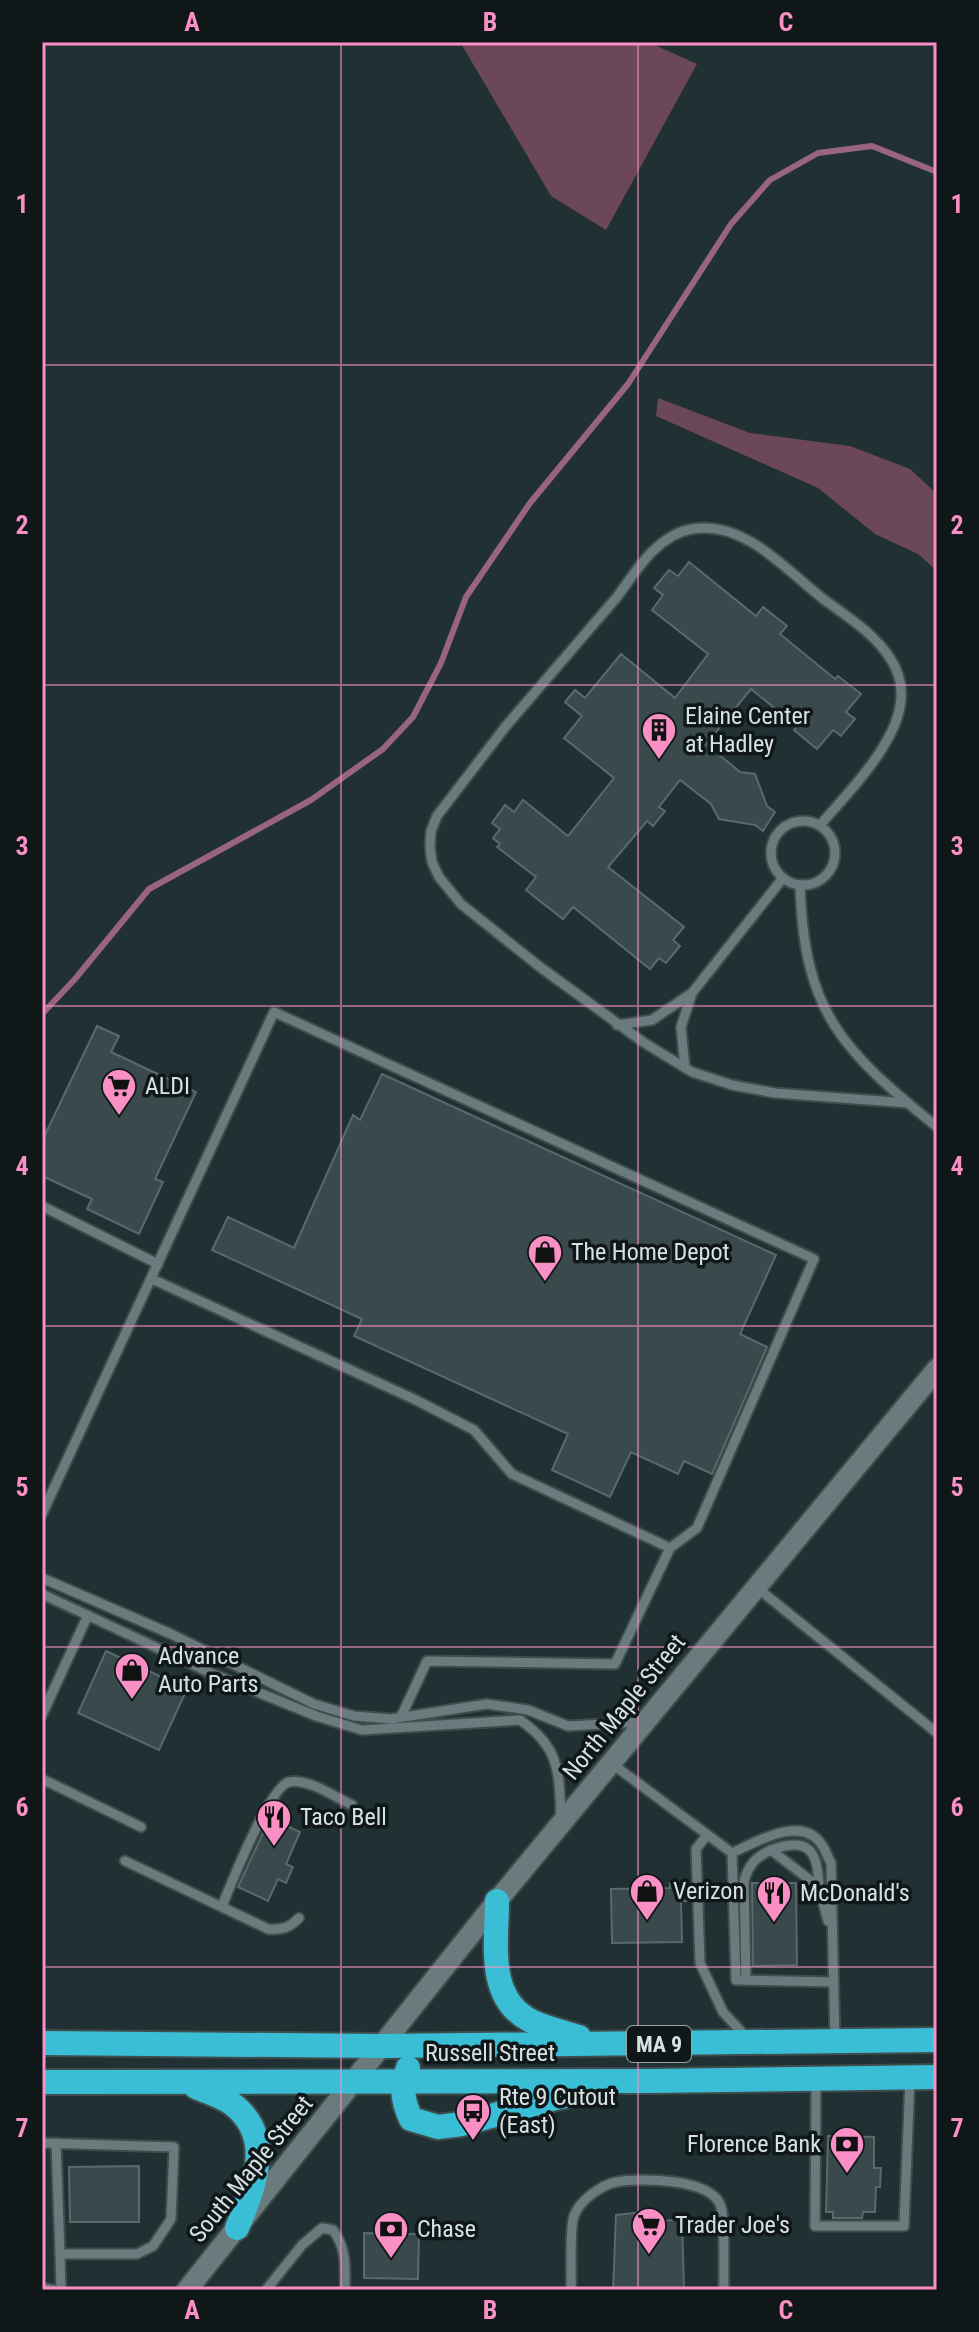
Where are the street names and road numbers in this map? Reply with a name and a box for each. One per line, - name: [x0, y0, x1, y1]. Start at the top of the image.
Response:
- street label: North Maple Street: [557, 1629, 691, 1785]
- road number: MA 9: [627, 2026, 691, 2062]
- street label: Russell Street: [425, 2039, 555, 2067]
- street label: South Maple Street: [183, 2090, 319, 2248]

